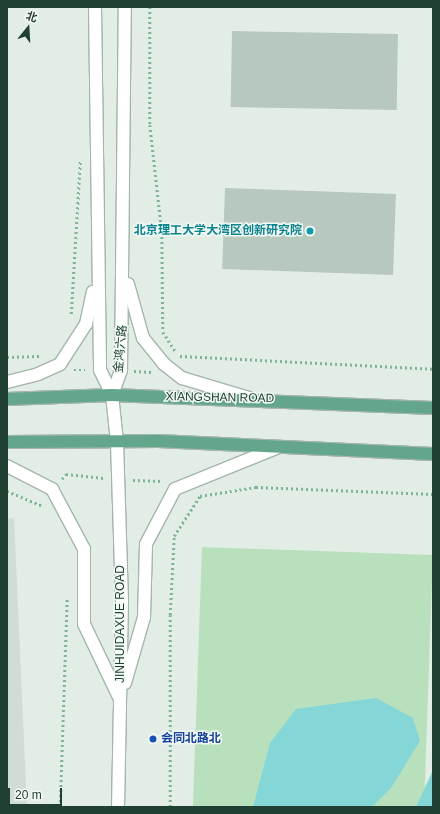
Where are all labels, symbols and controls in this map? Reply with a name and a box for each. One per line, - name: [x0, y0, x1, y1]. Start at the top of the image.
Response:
- north arrow: [8, 8, 48, 48]
- text: 北: [25, 9, 39, 24]
- place label: 北京理工大学大湾区创新研究院: [134, 224, 302, 238]
- marker: 北京理工大学大湾区创新研究院: [305, 226, 315, 236]
- street label: 金鸿六路: [112, 324, 130, 374]
- street label: XIANGSHAN ROAD: [166, 390, 274, 406]
- street label: JINHUIDAXUE ROAD: [114, 565, 128, 683]
- place label: 会同北路北: [161, 732, 221, 746]
- marker: 会同北路北: [148, 734, 158, 744]
- scale bar: [10, 780, 64, 806]
- text: 20 m: [15, 788, 42, 802]

